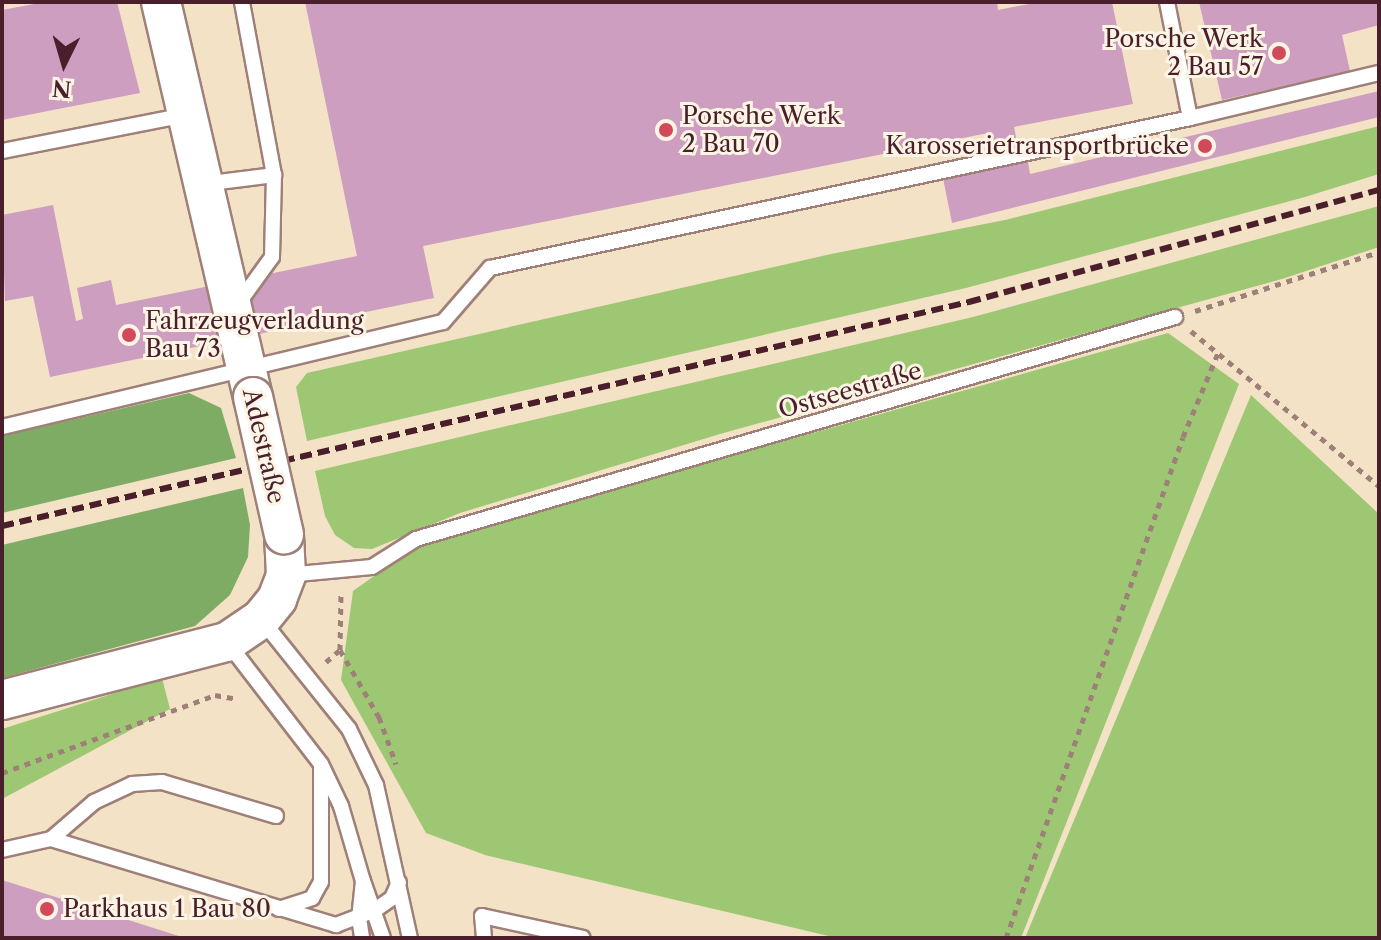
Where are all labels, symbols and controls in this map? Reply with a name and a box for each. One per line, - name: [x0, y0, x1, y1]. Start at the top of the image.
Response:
- north arrow: [24, 24, 104, 104]
- place label: Porsche Werk 2 Bau 57: [1103, 25, 1263, 81]
- marker: Porsche Werk 2 Bau 57: [1270, 44, 1288, 62]
- text: N: [51, 74, 73, 103]
- place label: Porsche Werk 2 Bau 70: [682, 102, 842, 158]
- marker: Porsche Werk 2 Bau 70: [657, 121, 675, 139]
- place label: Karosserietransportbrücke: [885, 132, 1189, 160]
- marker: Karosserietransportbrücke: [1196, 137, 1214, 155]
- place label: Fahrzeugverladung Bau 73: [145, 307, 364, 363]
- marker: Fahrzeugverladung Bau 73: [120, 326, 138, 344]
- street label: Ostseestraße: [775, 356, 925, 424]
- street label: Adestraße: [237, 386, 291, 506]
- place label: Parkhaus 1 Bau 80: [63, 895, 271, 923]
- marker: Parkhaus 1 Bau 80: [38, 900, 56, 918]

